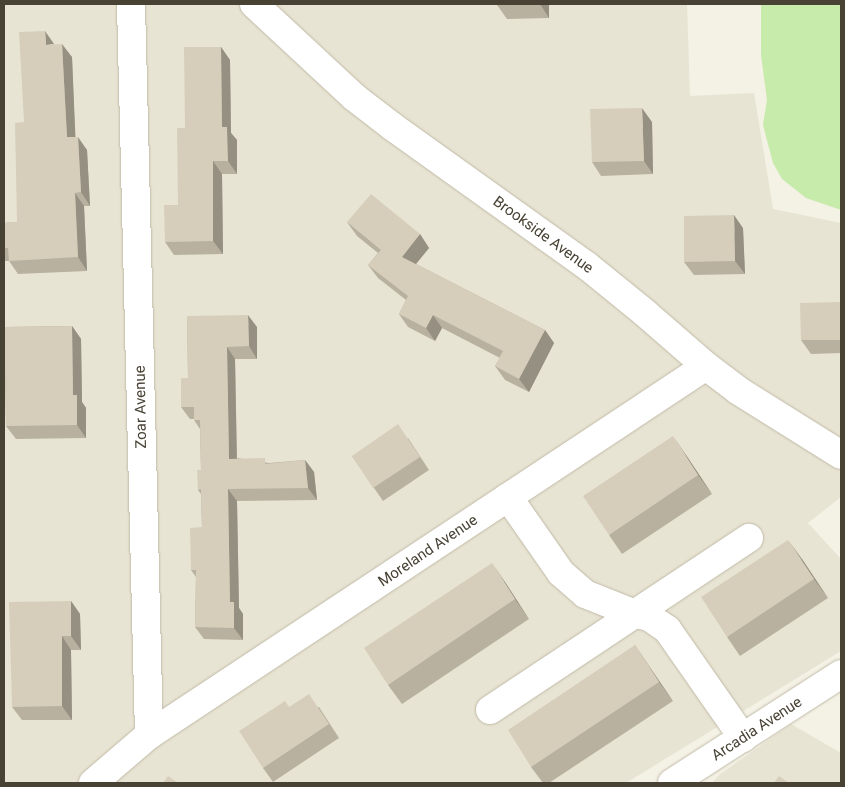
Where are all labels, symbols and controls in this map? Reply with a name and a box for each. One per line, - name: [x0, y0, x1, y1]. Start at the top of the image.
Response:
- street label: Brookside Avenue: [489, 193, 597, 277]
- street label: Zoar Avenue: [131, 365, 151, 449]
- street label: Moreland Avenue: [375, 511, 481, 591]
- street label: Arcadia Avenue: [709, 693, 805, 765]

